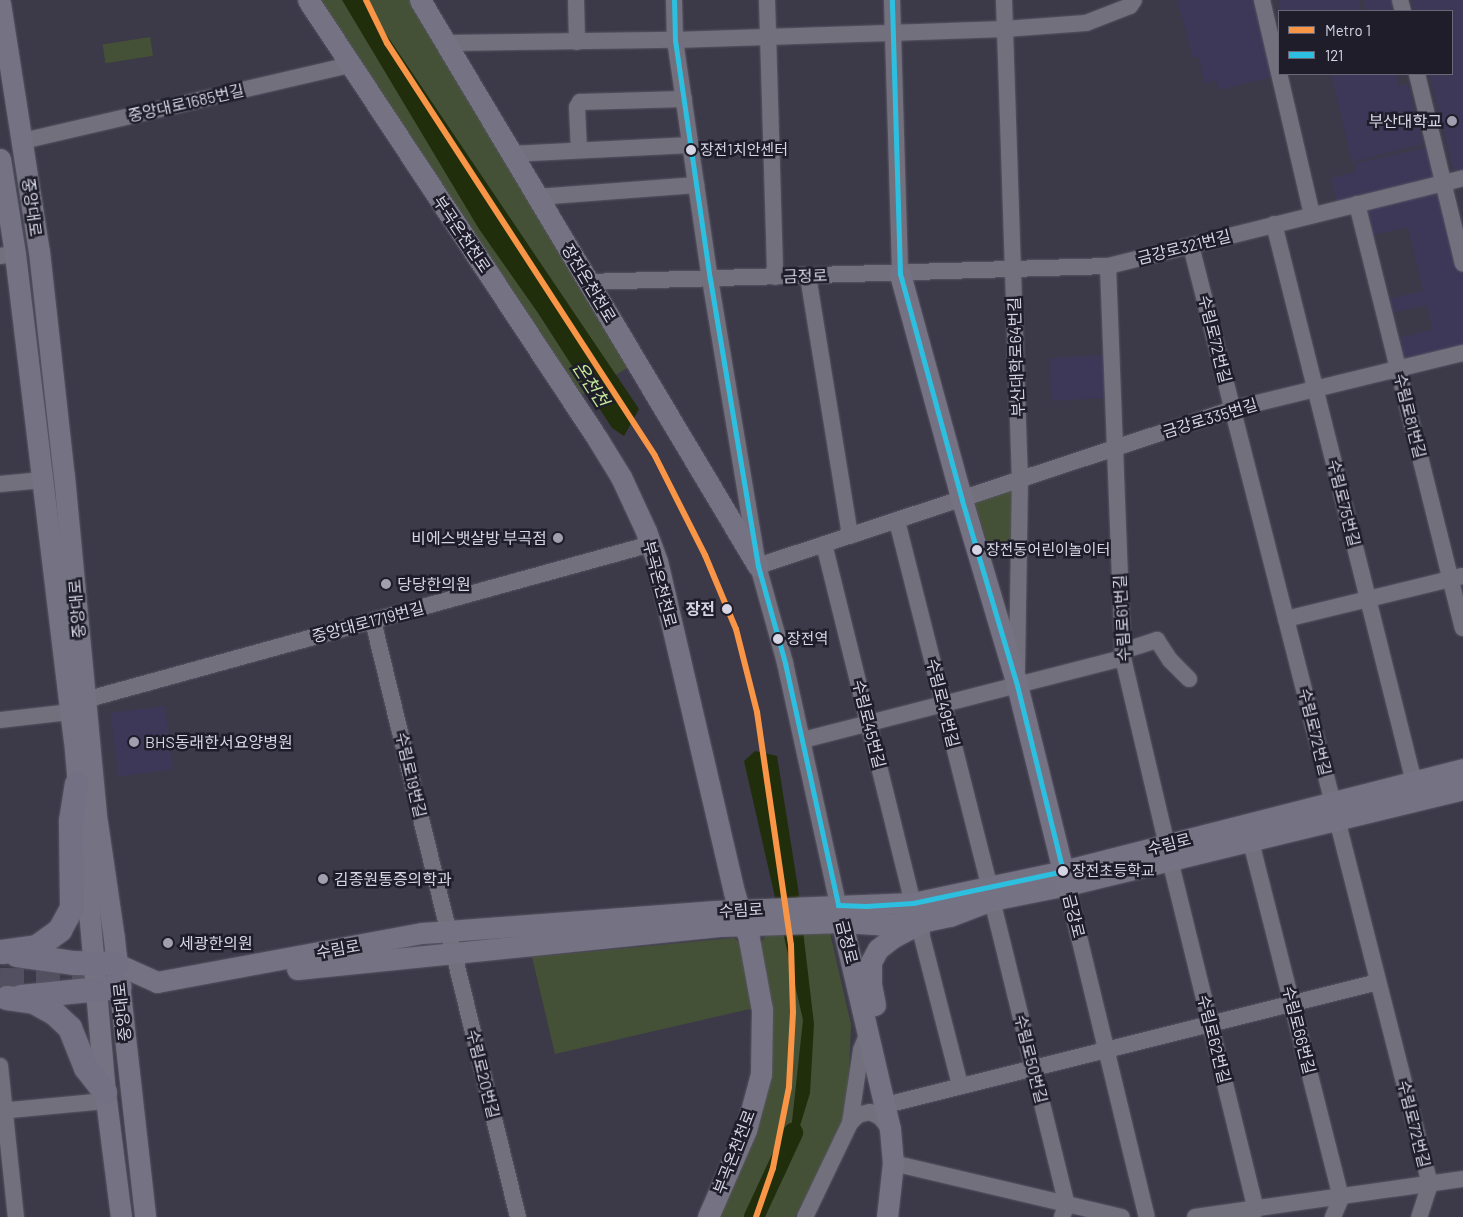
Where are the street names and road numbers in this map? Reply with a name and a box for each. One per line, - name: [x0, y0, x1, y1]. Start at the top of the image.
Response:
- street label: 중앙대로1685번길: [126, 80, 246, 126]
- street label: 중앙대로: [18, 177, 46, 237]
- street label: 부곡온천천로: [429, 192, 495, 276]
- street label: 금강로321번길: [1135, 226, 1233, 268]
- street label: 장전온천천로: [558, 240, 620, 326]
- street label: 금정로: [783, 266, 827, 286]
- street label: 수림로72번길: [1195, 293, 1235, 385]
- street label: 부산대학로64번길: [1004, 297, 1028, 417]
- street label: 수림로81번길: [1390, 371, 1430, 461]
- street label: 금강로335번길: [1160, 394, 1260, 442]
- street label: 수림로75번길: [1324, 457, 1364, 549]
- street label: 부곡온천천로: [639, 539, 681, 629]
- street label: 수림로61번길: [1110, 574, 1134, 662]
- street label: 중앙대로: [65, 579, 89, 639]
- street label: 중앙대로1719번길: [310, 598, 426, 646]
- street label: 수림로49번길: [923, 657, 963, 749]
- street label: 수림로45번길: [849, 678, 889, 770]
- street label: 수림로72번길: [1295, 686, 1335, 778]
- street label: 수림로19번길: [392, 730, 430, 820]
- street label: 수림로: [1145, 829, 1193, 859]
- street label: 금강로: [1059, 892, 1089, 940]
- street label: 수림로: [718, 899, 764, 921]
- street label: 금정로: [832, 918, 862, 966]
- street label: 수림로: [315, 936, 361, 962]
- street label: 중앙대로: [109, 982, 135, 1042]
- street label: 수림로66번길: [1279, 984, 1319, 1076]
- street label: 수림로62번길: [1194, 993, 1234, 1085]
- street label: 수림로50번길: [1011, 1013, 1051, 1105]
- street label: 수림로20번길: [463, 1027, 503, 1121]
- street label: 수림로72번길: [1394, 1078, 1434, 1170]
- street label: 부곡온천천로: [709, 1107, 759, 1197]

